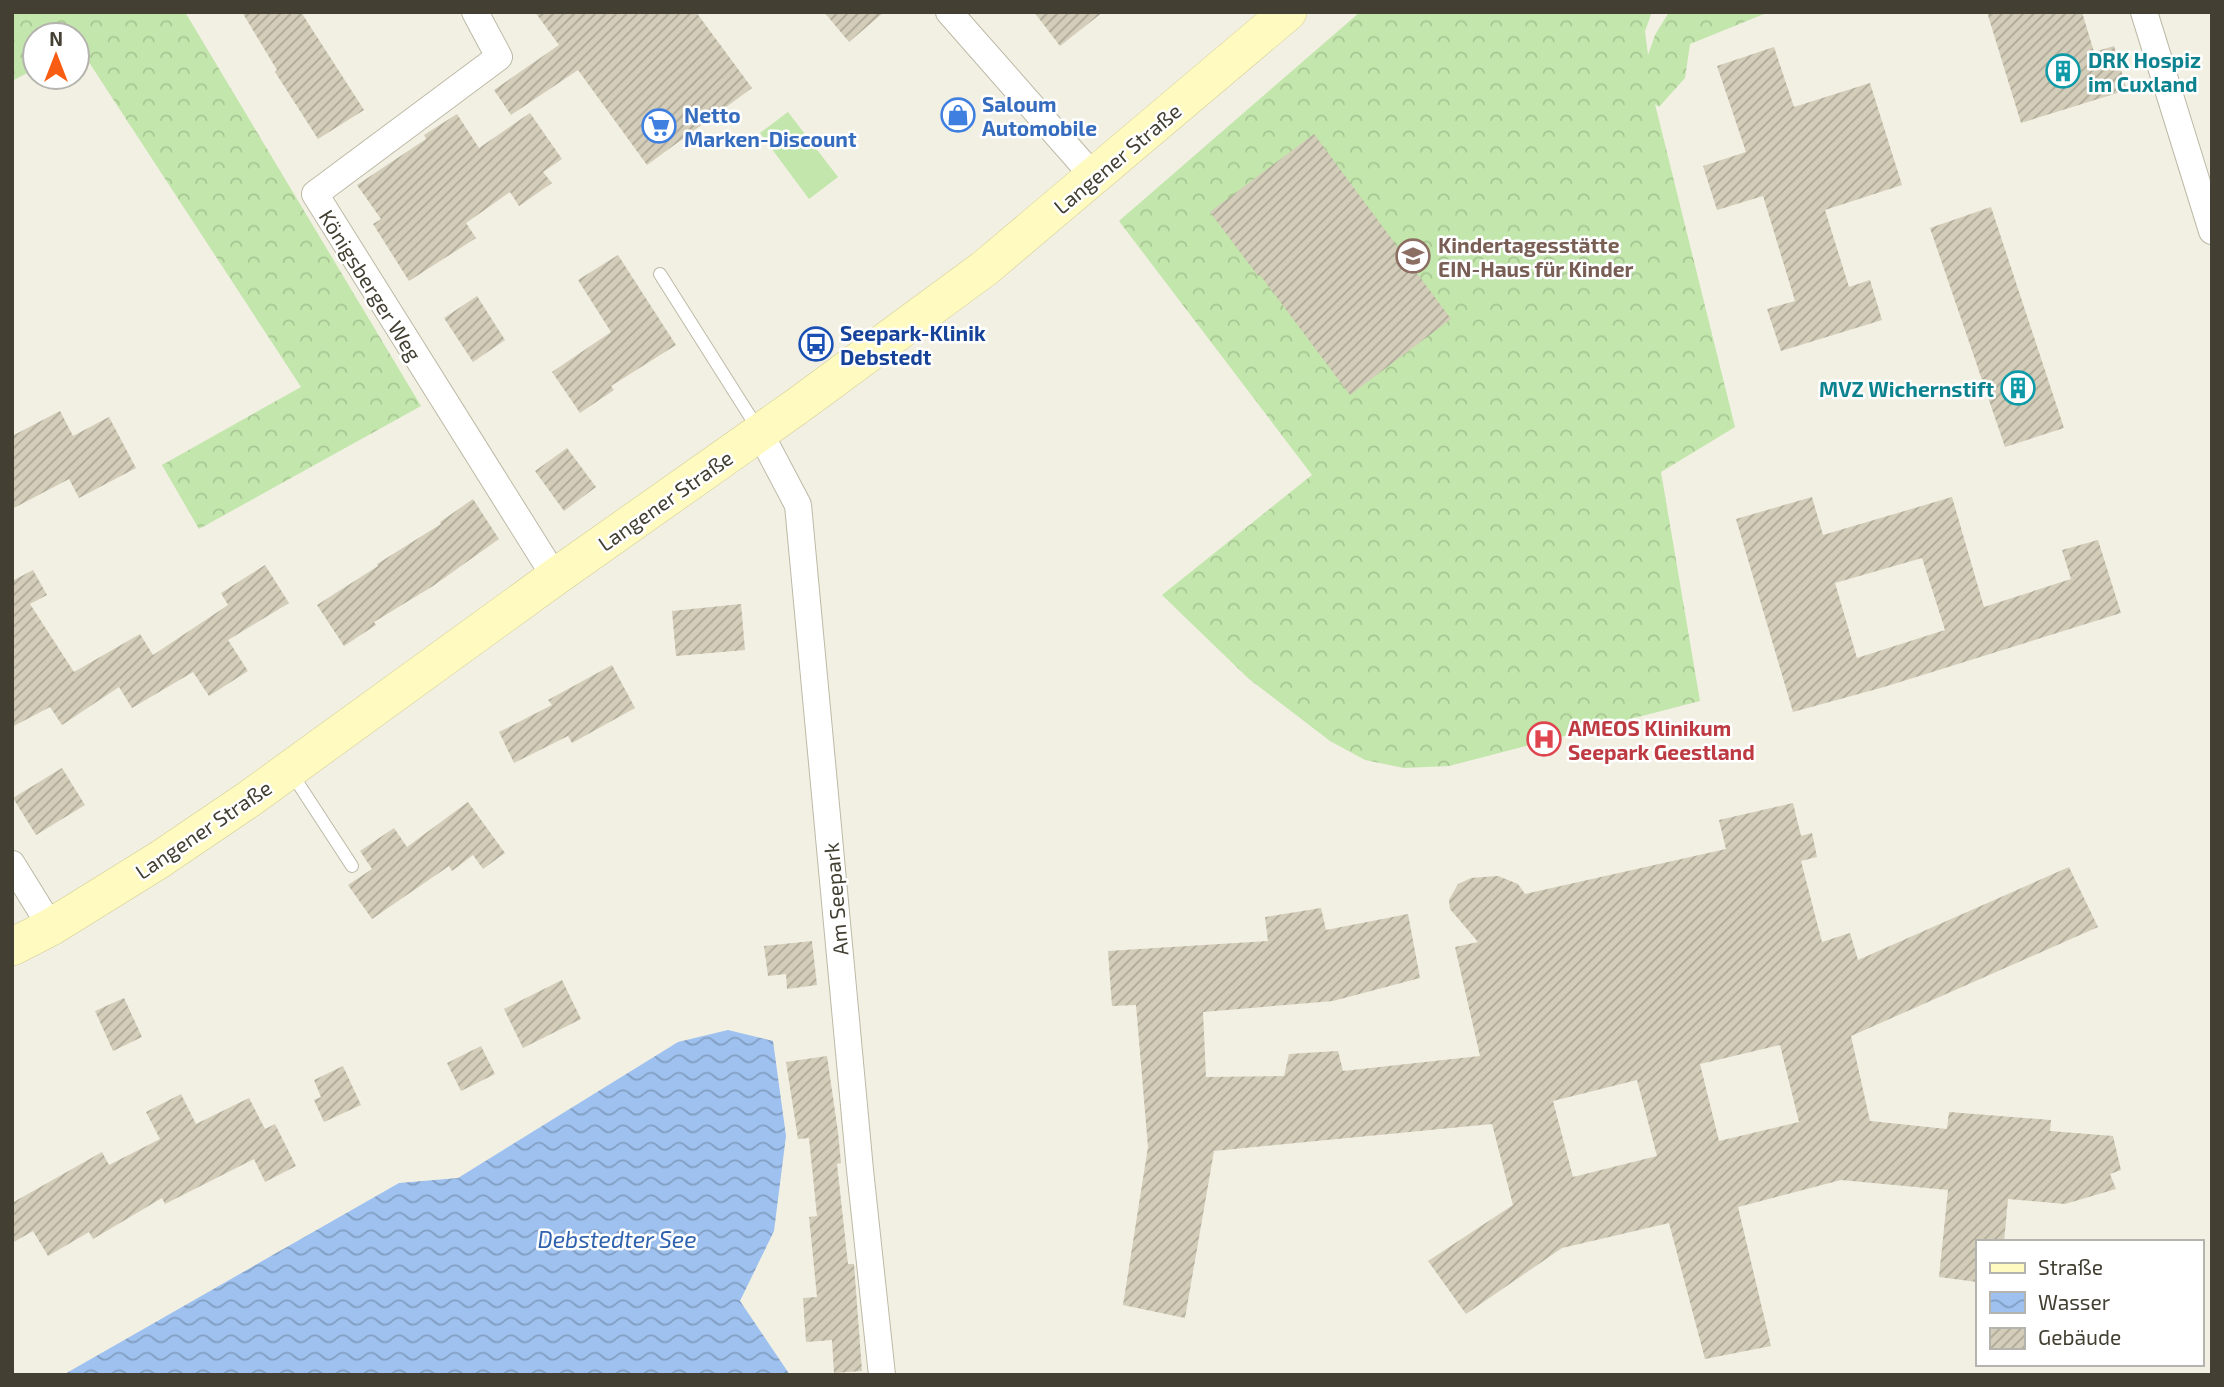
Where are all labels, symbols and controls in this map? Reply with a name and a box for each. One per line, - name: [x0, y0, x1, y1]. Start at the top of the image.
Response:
- north arrow: [21, 21, 91, 91]
- text: N: [49, 27, 63, 50]
- place label: DRK Hospiz im Cuxland: [2088, 47, 2201, 96]
- building icon: DRK Hospiz im Cuxland: [2044, 52, 2082, 90]
- place label: Saloum Automobile: [982, 91, 1097, 140]
- shop icon: Saloum Automobile: [939, 96, 977, 134]
- street label: Langener Straße: [1048, 97, 1186, 219]
- place label: Netto Marken-Discount: [684, 102, 857, 151]
- supermarket icon: Netto Marken-Discount: [640, 107, 678, 145]
- street label: Königsberger Weg: [314, 205, 428, 365]
- place label: Kindertagesstätte EIN-Haus für Kinder: [1438, 232, 1634, 281]
- school or university icon: Kindertagesstätte EIN-Haus für Kinder: [1394, 237, 1432, 275]
- place label: Seepark-Klinik Debstedt: [840, 320, 986, 369]
- bus stop icon: Seepark-Klinik Debstedt: [797, 325, 835, 363]
- building icon: MVZ Wichernstift: [1999, 369, 2037, 407]
- place label: MVZ Wichernstift: [1819, 376, 1994, 401]
- street label: Langener Straße: [593, 444, 737, 556]
- place label: AMEOS Klinikum Seepark Geestland: [1568, 715, 1755, 764]
- hospital icon: AMEOS Klinikum Seepark Geestland: [1525, 720, 1563, 758]
- street label: Langener Straße: [130, 774, 276, 884]
- street label: Am Seepark: [818, 841, 852, 957]
- water label: Debstedter See: [538, 1225, 697, 1253]
- legend: [1976, 1240, 2203, 1366]
- text: Straße: [2038, 1254, 2103, 1279]
- text: Wasser: [2038, 1289, 2111, 1314]
- text: Gebäude: [2038, 1324, 2121, 1349]

